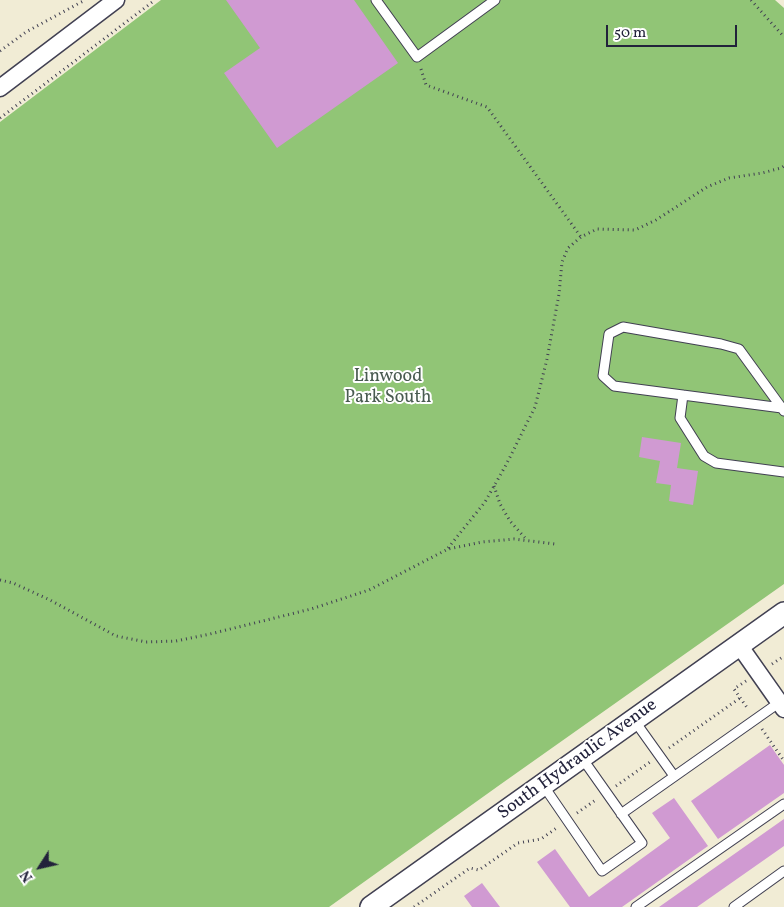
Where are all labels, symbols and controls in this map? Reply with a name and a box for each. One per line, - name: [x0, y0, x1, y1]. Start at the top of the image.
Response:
- scale bar: [609, 15, 740, 47]
- text: 50 m: [614, 23, 646, 44]
- park label: Linwood Park South: [344, 367, 432, 409]
- street label: South Hydraulic Avenue: [494, 695, 662, 825]
- north arrow: [15, 842, 65, 892]
- text: N: [17, 866, 38, 886]

